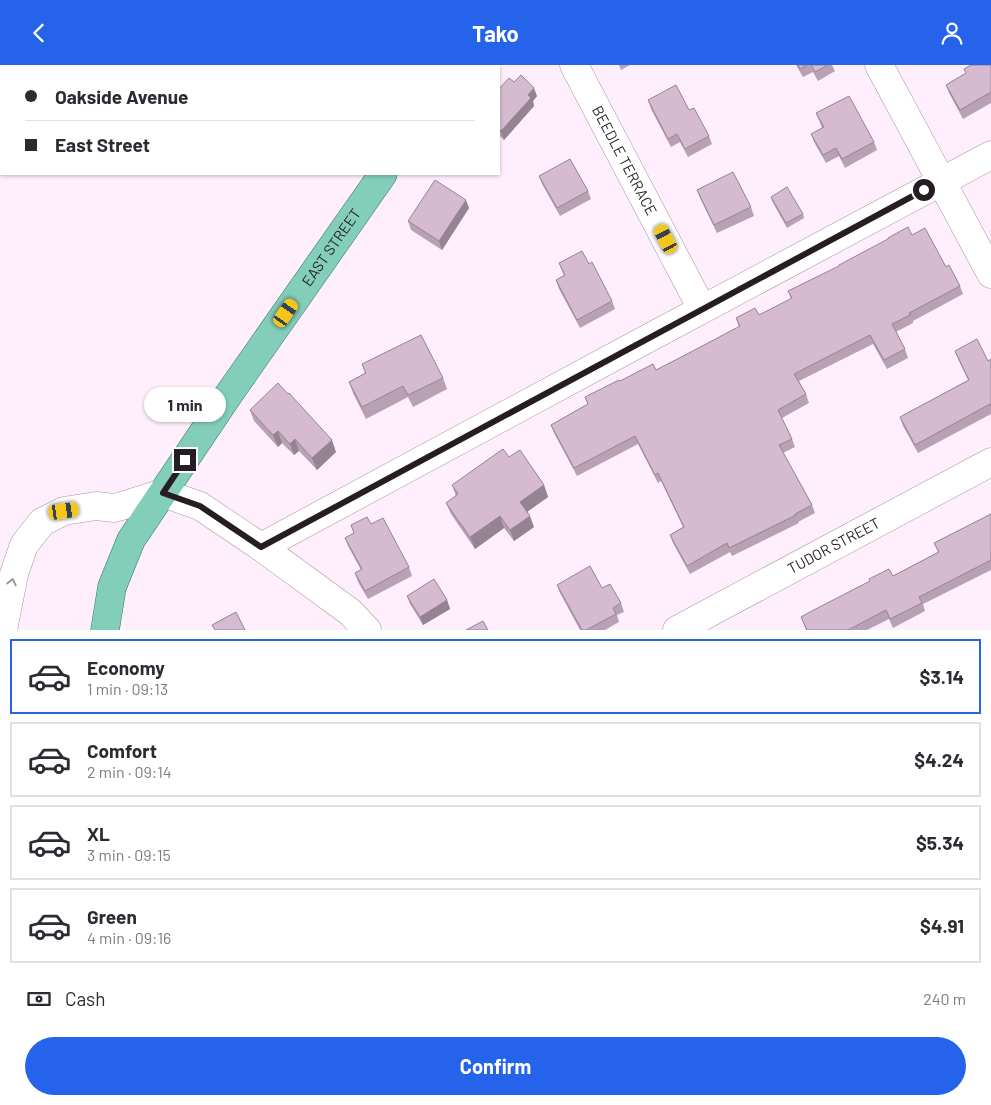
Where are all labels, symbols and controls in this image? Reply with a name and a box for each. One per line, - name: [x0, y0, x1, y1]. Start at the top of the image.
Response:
- icon: back: [25, 19, 53, 47]
- icon: person: [938, 19, 966, 47]
- text: Tako: [472, 20, 519, 46]
- text: Oakside Avenue: [55, 85, 189, 108]
- street label: BEEDLE TERRACE: [589, 102, 661, 218]
- text: East Street: [55, 133, 150, 156]
- route start: [913, 179, 935, 201]
- street label: EAST STREET: [297, 205, 364, 289]
- car: [652, 222, 679, 256]
- car: [271, 296, 300, 330]
- callout: 1 min: [144, 387, 226, 423]
- text: 1 min: [167, 395, 203, 414]
- route end: [174, 449, 196, 471]
- car: [48, 501, 79, 521]
- street label: TUDOR STREET: [784, 513, 883, 577]
- one-way arrow: [6, 578, 17, 587]
- icon: car: [27, 654, 72, 699]
- text: Economy: [87, 656, 165, 679]
- text: $3.14: [920, 665, 964, 688]
- text: 1 min · 09:13: [87, 679, 168, 698]
- icon: car: [27, 737, 72, 782]
- text: Comfort: [87, 739, 157, 762]
- text: $4.24: [914, 748, 964, 771]
- text: 2 min · 09:14: [87, 762, 172, 781]
- icon: car: [27, 820, 72, 865]
- text: XL: [87, 822, 110, 845]
- text: $5.34: [916, 831, 964, 854]
- text: 3 min · 09:15: [87, 845, 171, 864]
- icon: car: [27, 903, 72, 948]
- text: Green: [87, 905, 137, 928]
- text: $4.91: [920, 914, 964, 937]
- text: 4 min · 09:16: [87, 928, 171, 947]
- icon: cash: [25, 985, 53, 1013]
- text: Cash: [65, 987, 106, 1010]
- text: 240 m: [923, 989, 966, 1008]
- button: Confirm: [25, 1037, 966, 1095]

